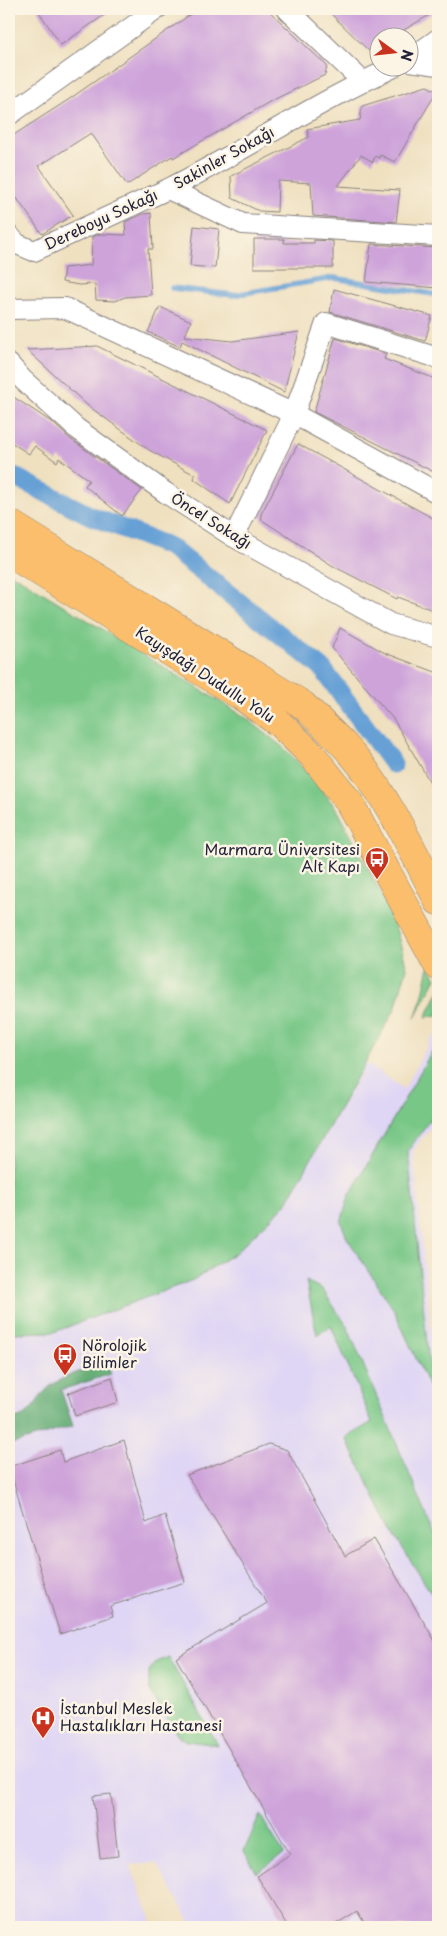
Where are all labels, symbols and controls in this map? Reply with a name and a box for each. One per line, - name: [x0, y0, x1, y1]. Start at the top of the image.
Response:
- north arrow: [370, 28, 420, 78]
- text: N: [395, 47, 419, 64]
- street label: Sakinler Sokağı: [169, 120, 278, 194]
- street label: Dereboyu Sokağı: [40, 182, 161, 255]
- street label: Öncel Sokağı: [167, 486, 257, 554]
- street label: Kayışdağı Dudullu Yolu: [132, 620, 280, 728]
- place label: Marmara Üniversitesi Alt Kapı: [204, 837, 360, 877]
- bus stop icon: Marmara Üniversitesi Alt Kapı: [364, 846, 390, 880]
- place label: Nörolojik Bilimler: [82, 1333, 147, 1373]
- bus stop icon: Nörolojik Bilimler: [52, 1342, 78, 1376]
- place label: İstanbul Meslek Hastalıkları Hastanesi: [60, 1696, 222, 1736]
- hospital icon: İstanbul Meslek Hastalıkları Hastanesi: [30, 1705, 56, 1739]

